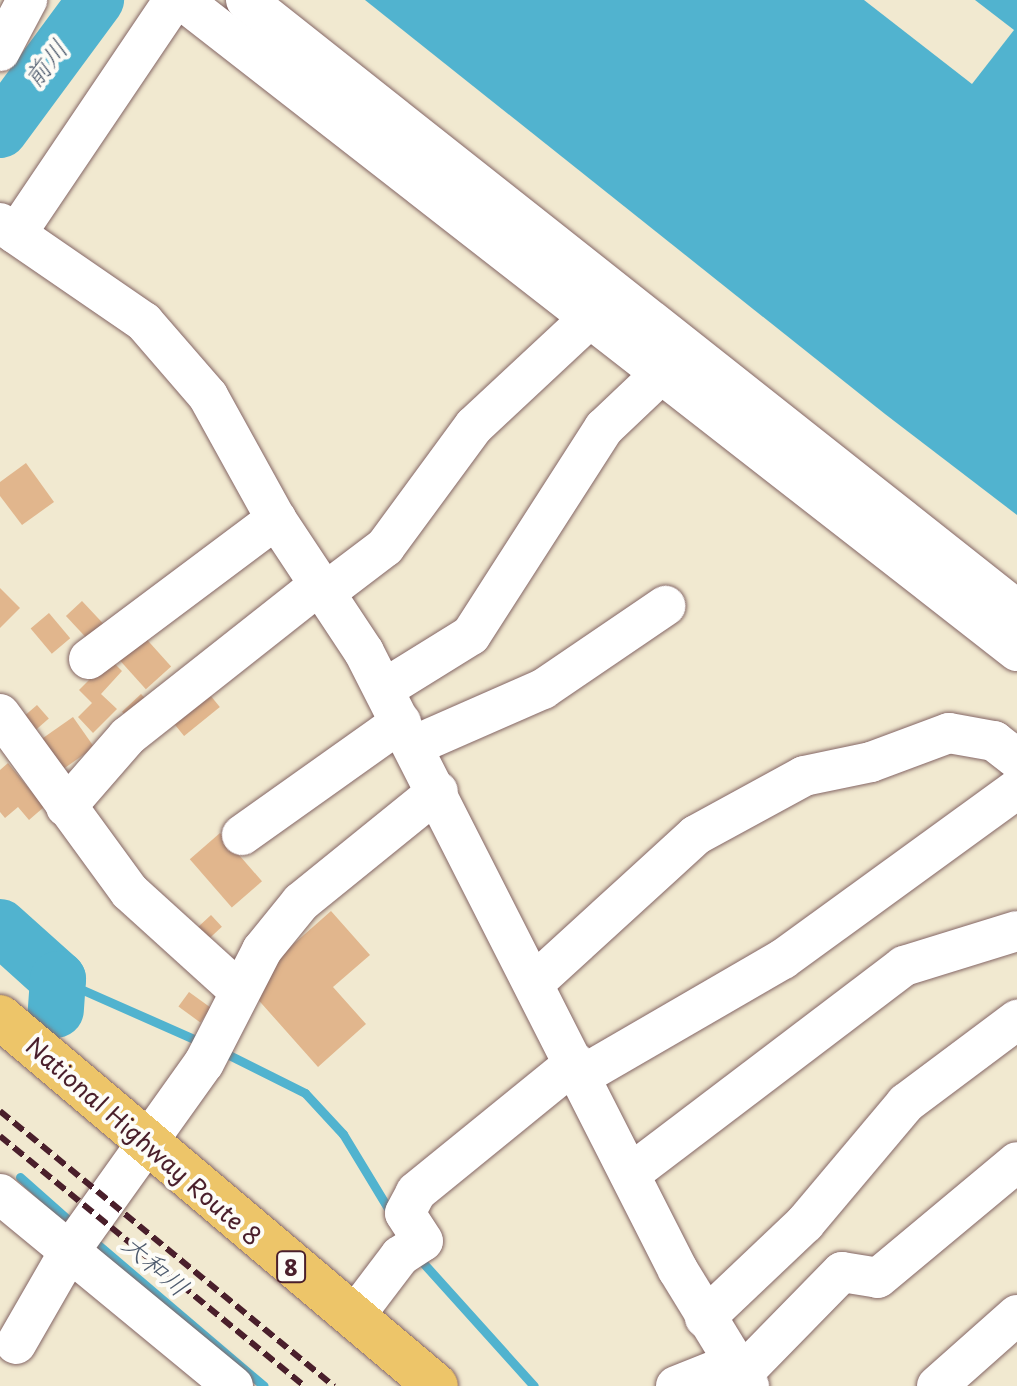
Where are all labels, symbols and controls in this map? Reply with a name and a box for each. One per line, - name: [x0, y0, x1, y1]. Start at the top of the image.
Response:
- water label: 前川: [17, 33, 73, 93]
- street label: National Highway Route 8: [20, 1031, 268, 1251]
- water label: 大和川: [116, 1228, 196, 1302]
- road number: 8: [275, 1249, 307, 1285]

